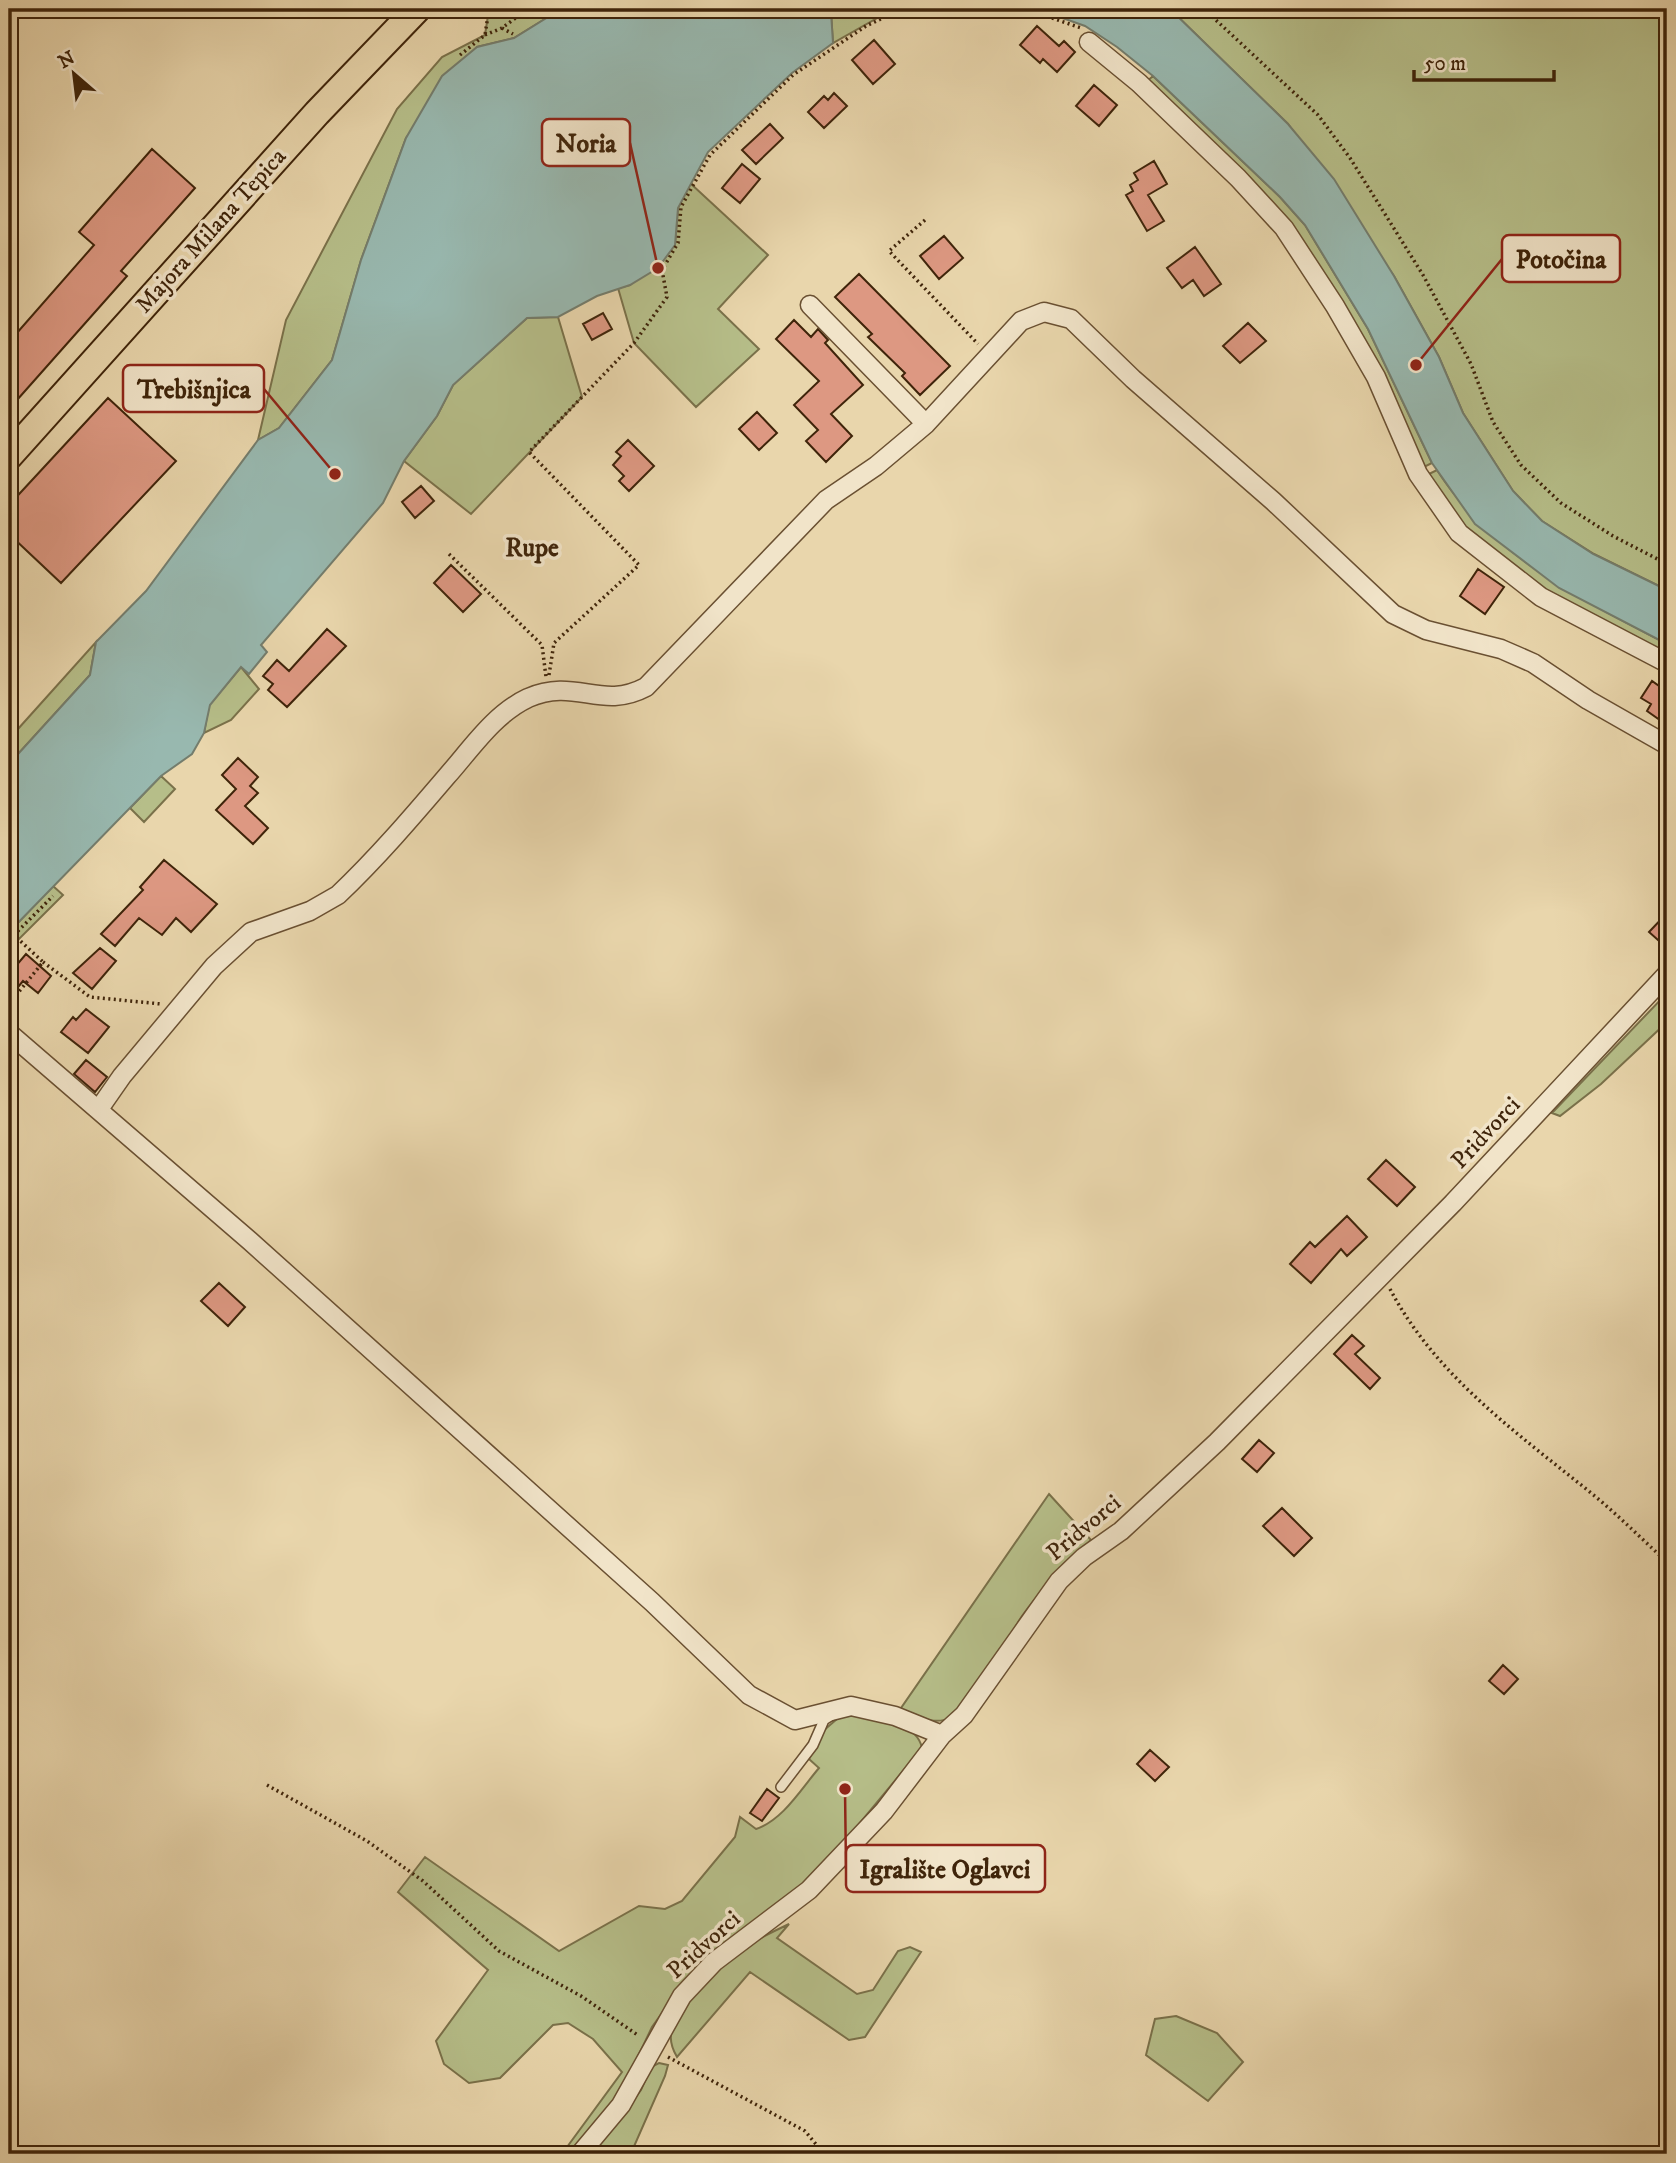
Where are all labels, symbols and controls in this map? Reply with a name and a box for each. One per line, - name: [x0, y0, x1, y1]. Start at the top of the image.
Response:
- north arrow: [38, 38, 108, 108]
- scale bar: [1414, 38, 1554, 82]
- text: N: [54, 46, 79, 74]
- text: 50 m: [1424, 51, 1466, 77]
- callout: Noria: [542, 119, 630, 166]
- text: Noria: [556, 128, 617, 161]
- street label: Majora Milana Tepica: [129, 142, 293, 320]
- callout: Potočina: [1502, 235, 1620, 282]
- text: Potočina: [1516, 244, 1607, 277]
- callout: Trebišnjica: [123, 365, 264, 412]
- text: Trebišnjica: [136, 374, 252, 407]
- district label: Rupe: [505, 532, 559, 565]
- street label: Pridvorci: [1445, 1090, 1527, 1176]
- street label: Pridvorci: [1041, 1488, 1127, 1568]
- callout: Igralište Oglavci: [846, 1845, 1045, 1892]
- text: Igralište Oglavci: [860, 1854, 1031, 1887]
- street label: Pridvorci: [661, 1904, 747, 1986]

